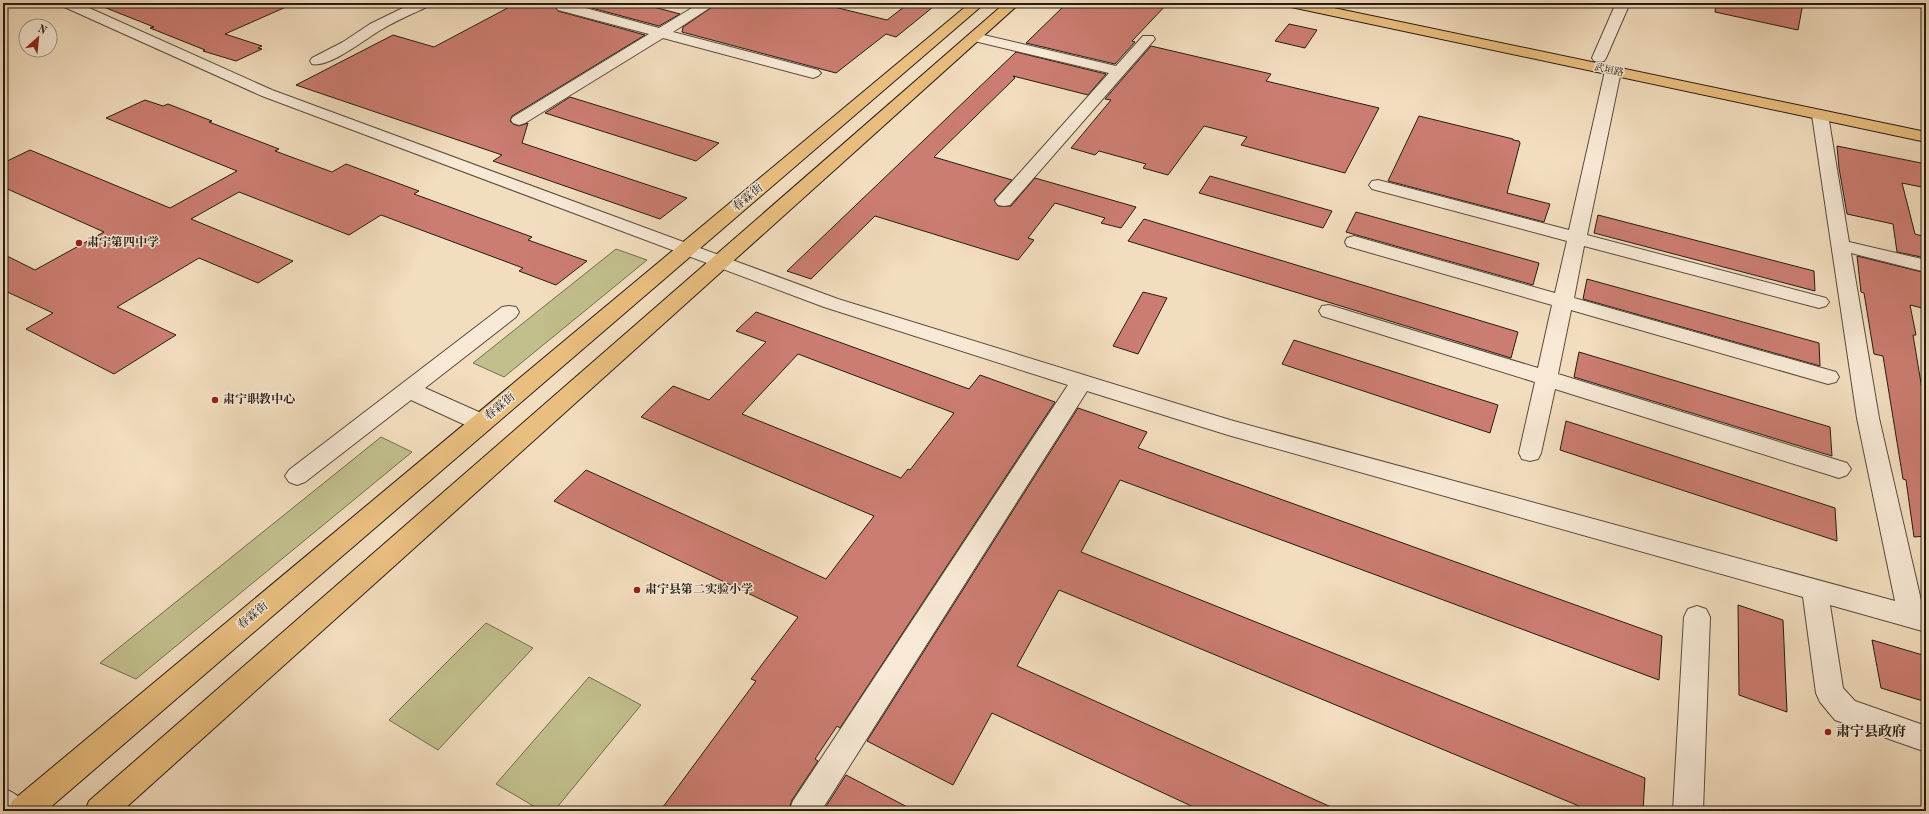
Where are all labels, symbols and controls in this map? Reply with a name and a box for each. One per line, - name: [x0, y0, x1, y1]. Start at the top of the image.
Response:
- north arrow: [18, 18, 58, 58]
- text: N: [36, 24, 49, 38]
- street label: 武垣路: [1593, 61, 1625, 78]
- street label: 春霖街: [729, 180, 766, 214]
- place label: 肃宁第四中学: [87, 235, 159, 249]
- marker: 肃宁第四中学: [74, 238, 84, 248]
- street label: 春霖街: [481, 389, 518, 423]
- place label: 肃宁职教中心: [223, 392, 295, 406]
- marker: 肃宁职教中心: [210, 395, 220, 405]
- place label: 肃宁县第二实验小学: [645, 582, 753, 596]
- marker: 肃宁县第二实验小学: [632, 585, 642, 595]
- street label: 春霖街: [234, 598, 271, 632]
- place label: 肃宁县政府: [1836, 723, 1906, 739]
- marker: 肃宁县政府: [1823, 727, 1833, 737]

